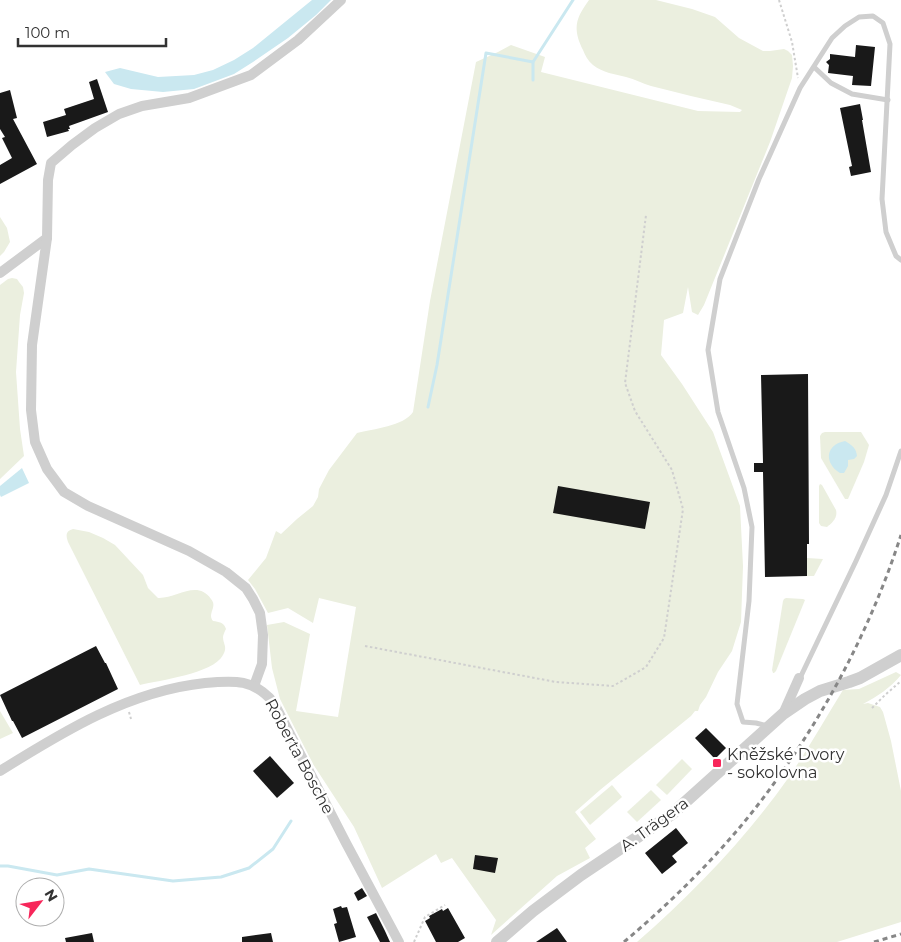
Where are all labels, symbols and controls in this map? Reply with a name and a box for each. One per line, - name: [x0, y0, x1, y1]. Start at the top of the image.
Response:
- scale bar: [18, 15, 165, 47]
- text: 100 m: [25, 23, 70, 42]
- street label: Roberta Bosche: [261, 695, 338, 817]
- place label: Kněžské Dvory - sokolovna: [727, 745, 845, 782]
- marker: Kněžské Dvory - sokolovna: [711, 757, 723, 769]
- street label: A. Trägera: [617, 793, 692, 855]
- north arrow: [15, 877, 65, 927]
- text: N: [41, 886, 62, 905]

